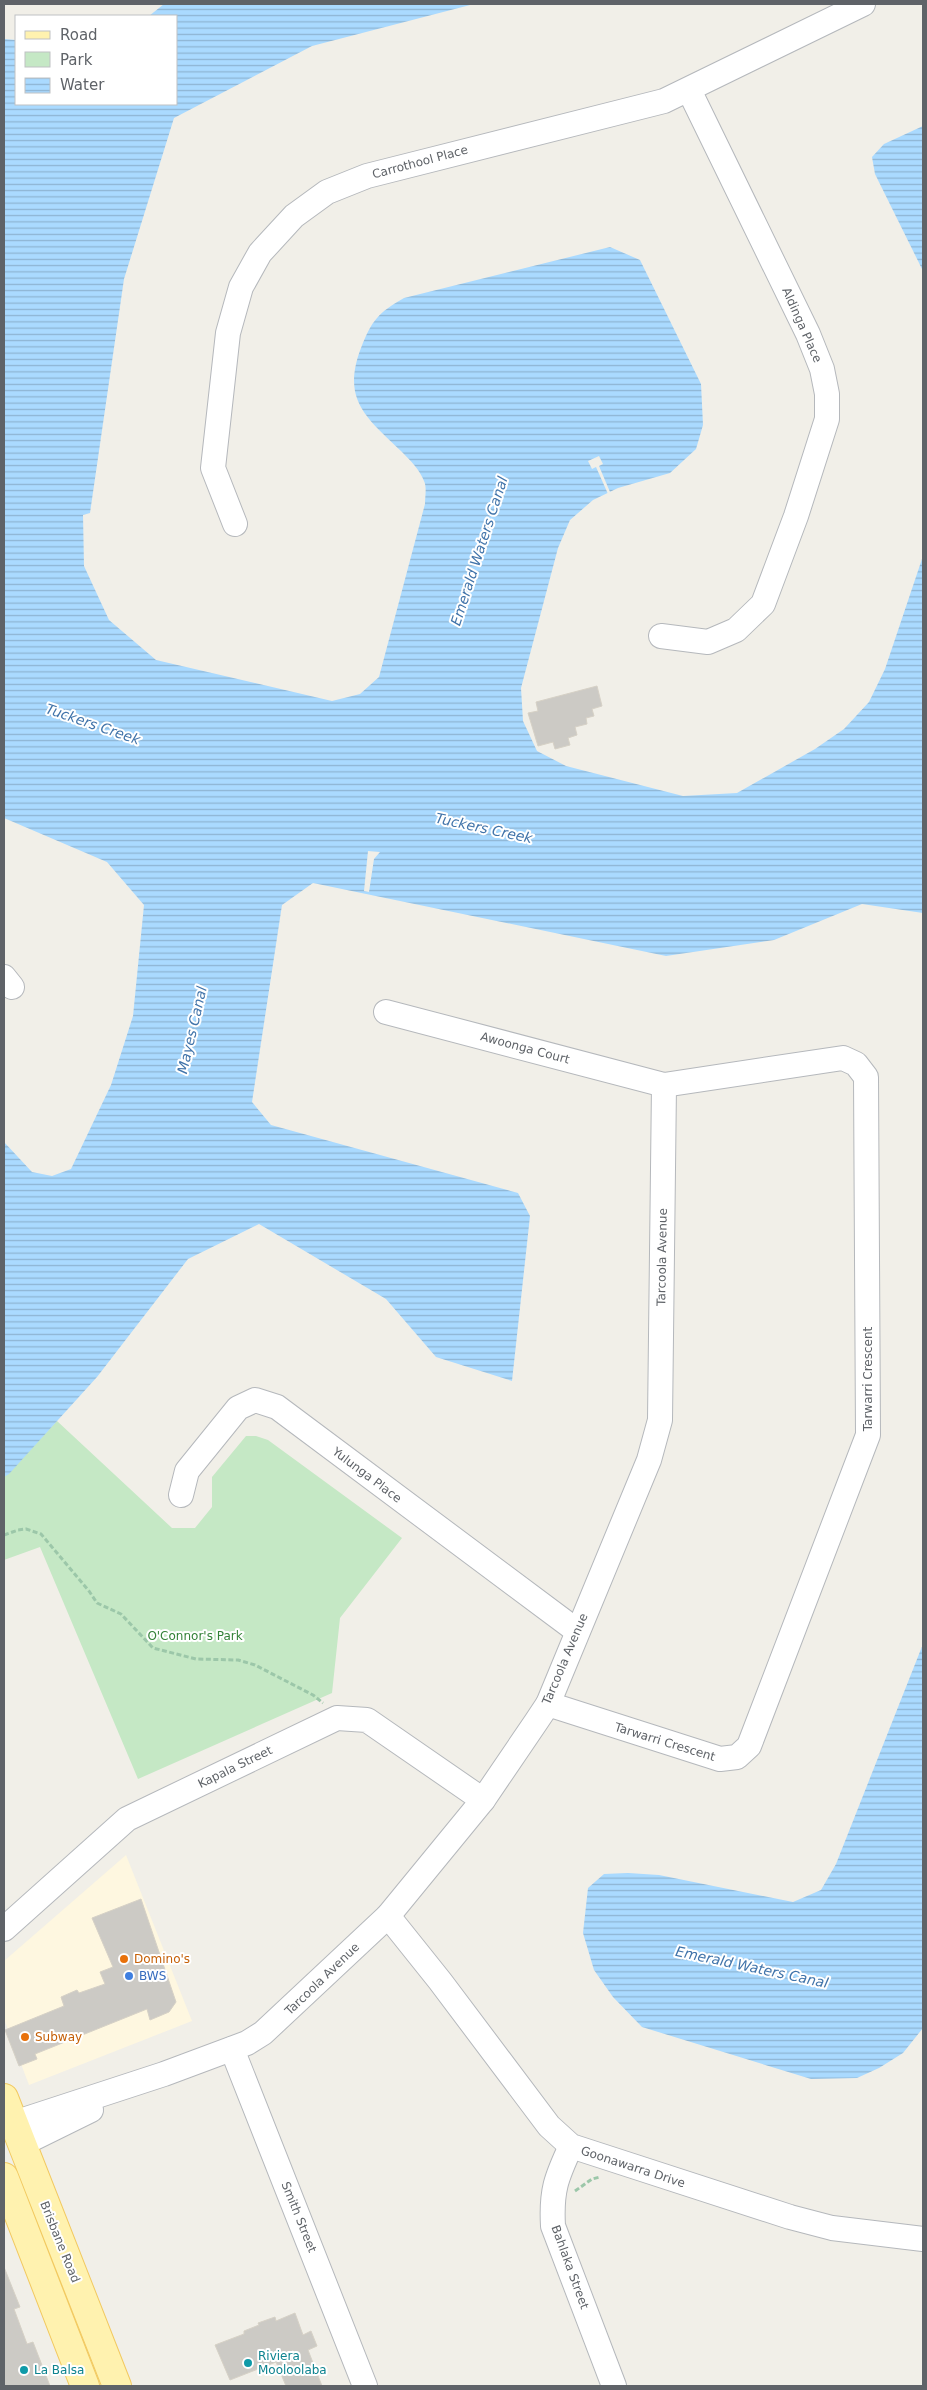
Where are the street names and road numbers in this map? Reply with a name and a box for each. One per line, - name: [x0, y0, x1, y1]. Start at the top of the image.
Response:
- street label: Carrothool Place: [371, 142, 469, 182]
- street label: Aldinga Place: [779, 285, 825, 365]
- street label: Awoonga Court: [479, 1029, 571, 1067]
- street label: Tarcoola Avenue: [654, 1208, 670, 1307]
- street label: Tarwarri Crescent: [861, 1326, 875, 1432]
- street label: Yulunga Place: [329, 1444, 404, 1506]
- street label: Tarcoola Avenue: [539, 1611, 591, 1708]
- street label: Tarwarri Crescent: [612, 1720, 717, 1764]
- street label: Kapala Street: [196, 1743, 275, 1791]
- street label: Tarcoola Avenue: [281, 1940, 362, 2019]
- street label: Goonawarra Drive: [579, 2144, 687, 2190]
- street label: Smith Street: [278, 2179, 320, 2255]
- street label: Brisbane Road: [37, 2199, 83, 2285]
- street label: Bahlaka Street: [548, 2223, 592, 2311]

